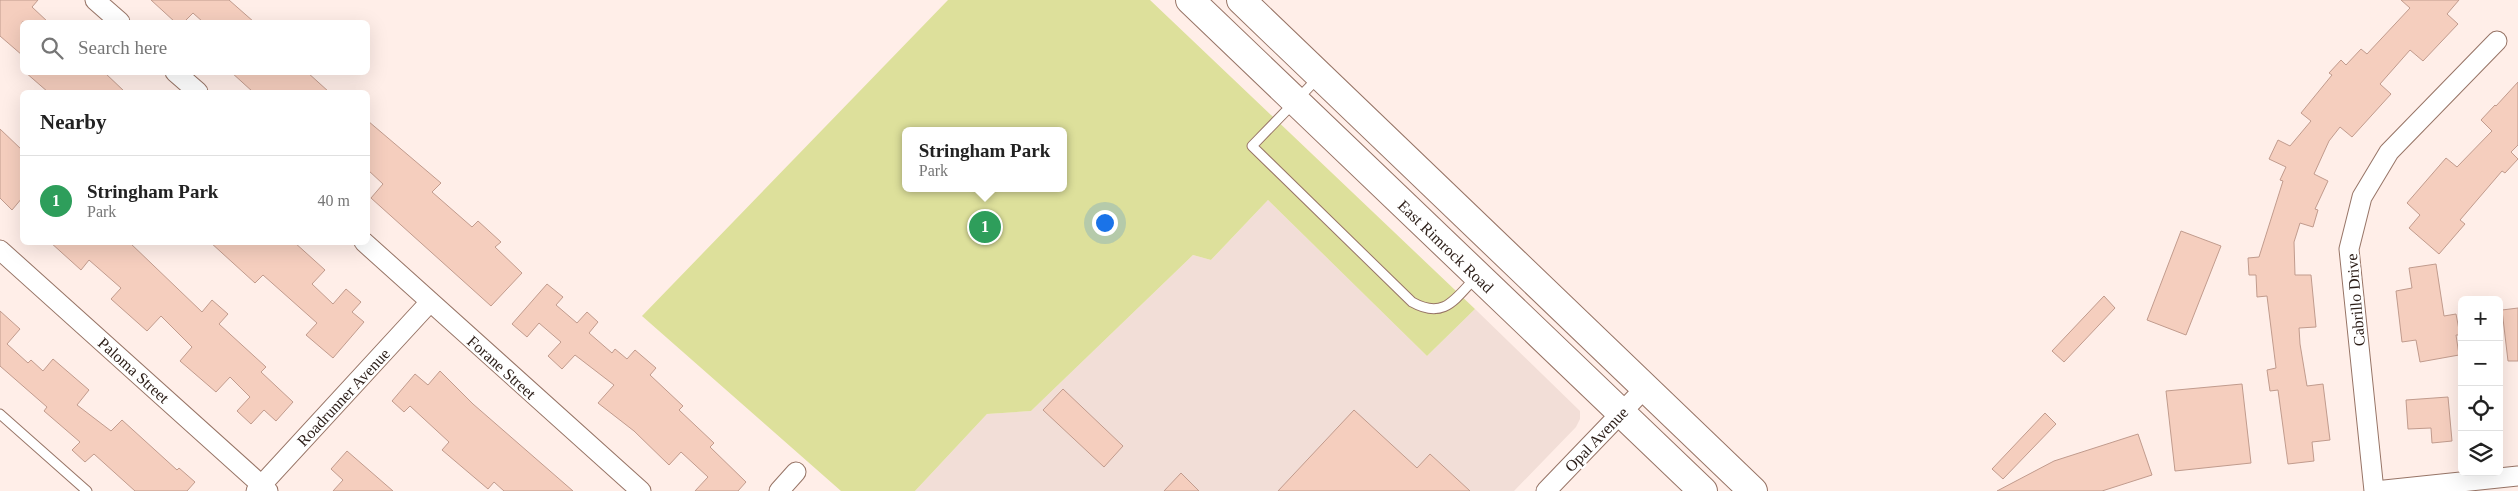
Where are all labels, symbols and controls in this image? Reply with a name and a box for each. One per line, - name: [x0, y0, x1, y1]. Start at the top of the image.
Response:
- search box: [20, 20, 370, 75]
- icon: search: [38, 34, 66, 62]
- text: Search here: [78, 37, 167, 58]
- text: Nearby: [40, 110, 107, 134]
- popup: [902, 127, 1067, 192]
- text: Stringham Park: [919, 140, 1050, 161]
- text: Park: [919, 162, 948, 179]
- text: Stringham Park: [87, 181, 218, 202]
- text: 1: [52, 192, 60, 209]
- text: 40 m: [318, 192, 350, 209]
- street label: East Rimrock Road: [1395, 197, 1497, 296]
- text: Park: [87, 203, 116, 220]
- pin: 1: [969, 208, 1001, 246]
- your location: [1092, 210, 1118, 236]
- street label: Cabrillo Drive: [2343, 253, 2368, 347]
- map controls: [2458, 296, 2503, 476]
- button: +: [2458, 296, 2503, 341]
- street label: Forane Street: [464, 332, 540, 403]
- street label: Paloma Street: [95, 334, 173, 407]
- button: −: [2458, 341, 2503, 386]
- street label: Roadrunner Avenue: [294, 345, 393, 450]
- button: locate: [2458, 386, 2503, 431]
- street label: Opal Avenue: [1561, 404, 1632, 476]
- button: layers: [2458, 431, 2503, 476]

